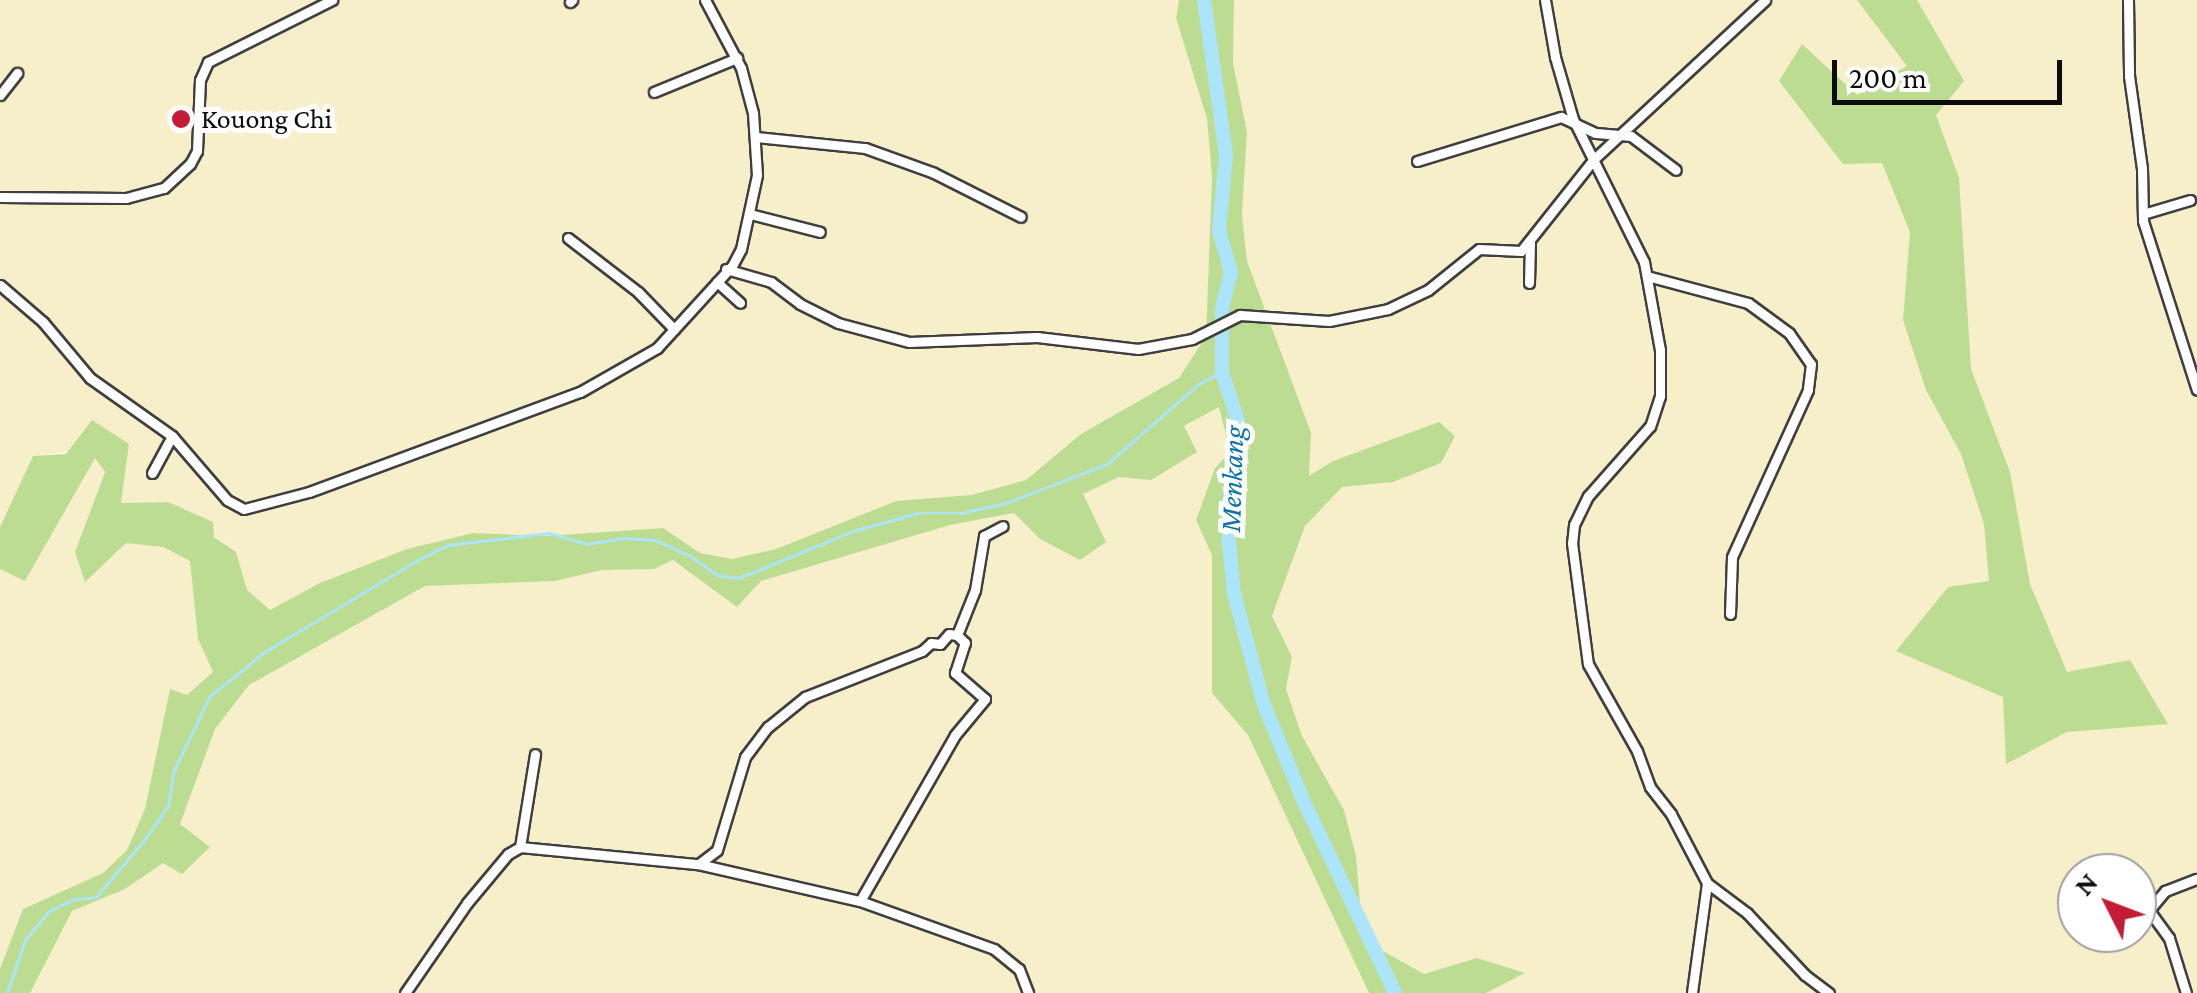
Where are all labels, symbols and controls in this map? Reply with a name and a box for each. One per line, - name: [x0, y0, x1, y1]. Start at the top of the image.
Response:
- scale bar: [1837, 40, 2067, 102]
- text: 200 m: [1849, 61, 1927, 94]
- place label: Kouong Chi: [201, 102, 332, 136]
- marker: Kouong Chi: [170, 108, 192, 130]
- water label: Menkang: [1212, 425, 1252, 533]
- north arrow: [2057, 853, 2157, 953]
- text: N: [2068, 866, 2104, 901]

